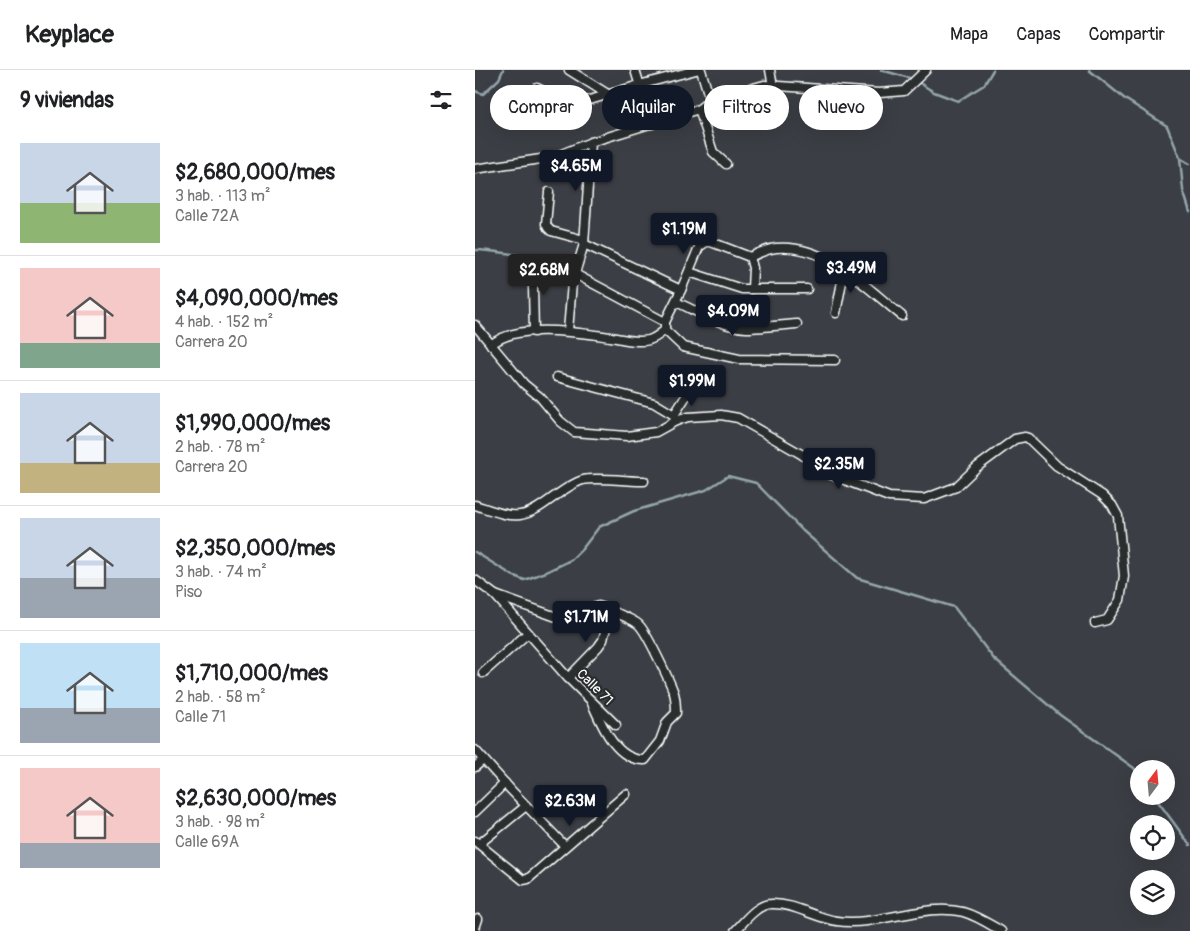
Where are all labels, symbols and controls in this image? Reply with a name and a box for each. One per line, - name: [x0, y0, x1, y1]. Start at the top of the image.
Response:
- text: Keyplace: [25, 20, 114, 49]
- text: Mapa: [950, 23, 988, 46]
- text: Capas: [1016, 23, 1061, 46]
- text: Compartir: [1089, 23, 1165, 46]
- chip: Comprar: [490, 85, 592, 130]
- chip: Alquilar: [602, 85, 694, 130]
- chip: Filtros: [704, 85, 789, 130]
- chip: Nuevo: [799, 85, 883, 130]
- icon: filters: [427, 86, 455, 114]
- text: 9 viviendas: [20, 87, 114, 114]
- pin: $4.65M: [535, 150, 617, 192]
- text: $4.65M: [551, 156, 601, 176]
- text: $2,680,000/mes: [175, 159, 335, 186]
- icon: home: [60, 163, 120, 223]
- text: 3 hab. · 113 m²: [175, 186, 270, 206]
- text: Calle 72A: [175, 206, 239, 226]
- pin: $1.19M: [643, 212, 725, 255]
- text: $1.19M: [662, 219, 706, 239]
- pin: $3.49M: [810, 252, 892, 294]
- pin: $2.68M: [503, 254, 585, 296]
- text: $3.49M: [826, 258, 876, 278]
- text: $2.68M: [519, 260, 569, 280]
- text: $4,090,000/mes: [175, 285, 338, 312]
- icon: home: [60, 288, 120, 348]
- pin: $4.09M: [692, 294, 774, 337]
- text: $4.09M: [707, 301, 759, 321]
- text: 4 hab. · 152 m²: [175, 312, 273, 332]
- text: Carrera 20: [175, 332, 248, 352]
- pin: $1.99M: [651, 364, 733, 407]
- text: $1.99M: [669, 371, 715, 391]
- text: $1,990,000/mes: [175, 410, 330, 437]
- icon: home: [60, 413, 120, 473]
- text: 2 hab. · 78 m²: [175, 437, 266, 457]
- pin: $2.35M: [798, 448, 880, 490]
- text: $2.35M: [814, 454, 864, 474]
- text: Carrera 20: [175, 457, 248, 477]
- text: $2,350,000/mes: [175, 535, 335, 562]
- icon: home: [60, 538, 120, 598]
- text: 3 hab. · 74 m²: [175, 562, 267, 582]
- text: Piso: [175, 582, 202, 602]
- pin: $1.71M: [545, 600, 627, 643]
- text: $1.71M: [564, 607, 608, 627]
- text: $1,710,000/mes: [175, 660, 328, 687]
- icon: home: [60, 663, 120, 723]
- street label: Calle 71: [573, 665, 617, 709]
- text: 2 hab. · 58 m²: [175, 687, 266, 707]
- text: Calle 71: [175, 707, 226, 727]
- north arrow: [1130, 760, 1175, 805]
- map controls: [1130, 760, 1175, 915]
- pin: $2.63M: [529, 784, 611, 827]
- text: $2,630,000/mes: [175, 785, 336, 812]
- icon: home: [60, 788, 120, 848]
- text: $2.63M: [545, 791, 595, 811]
- text: 3 hab. · 98 m²: [175, 812, 265, 832]
- button: locate: [1130, 815, 1175, 860]
- text: Calle 69A: [175, 832, 239, 852]
- button: layers: [1130, 870, 1175, 915]

